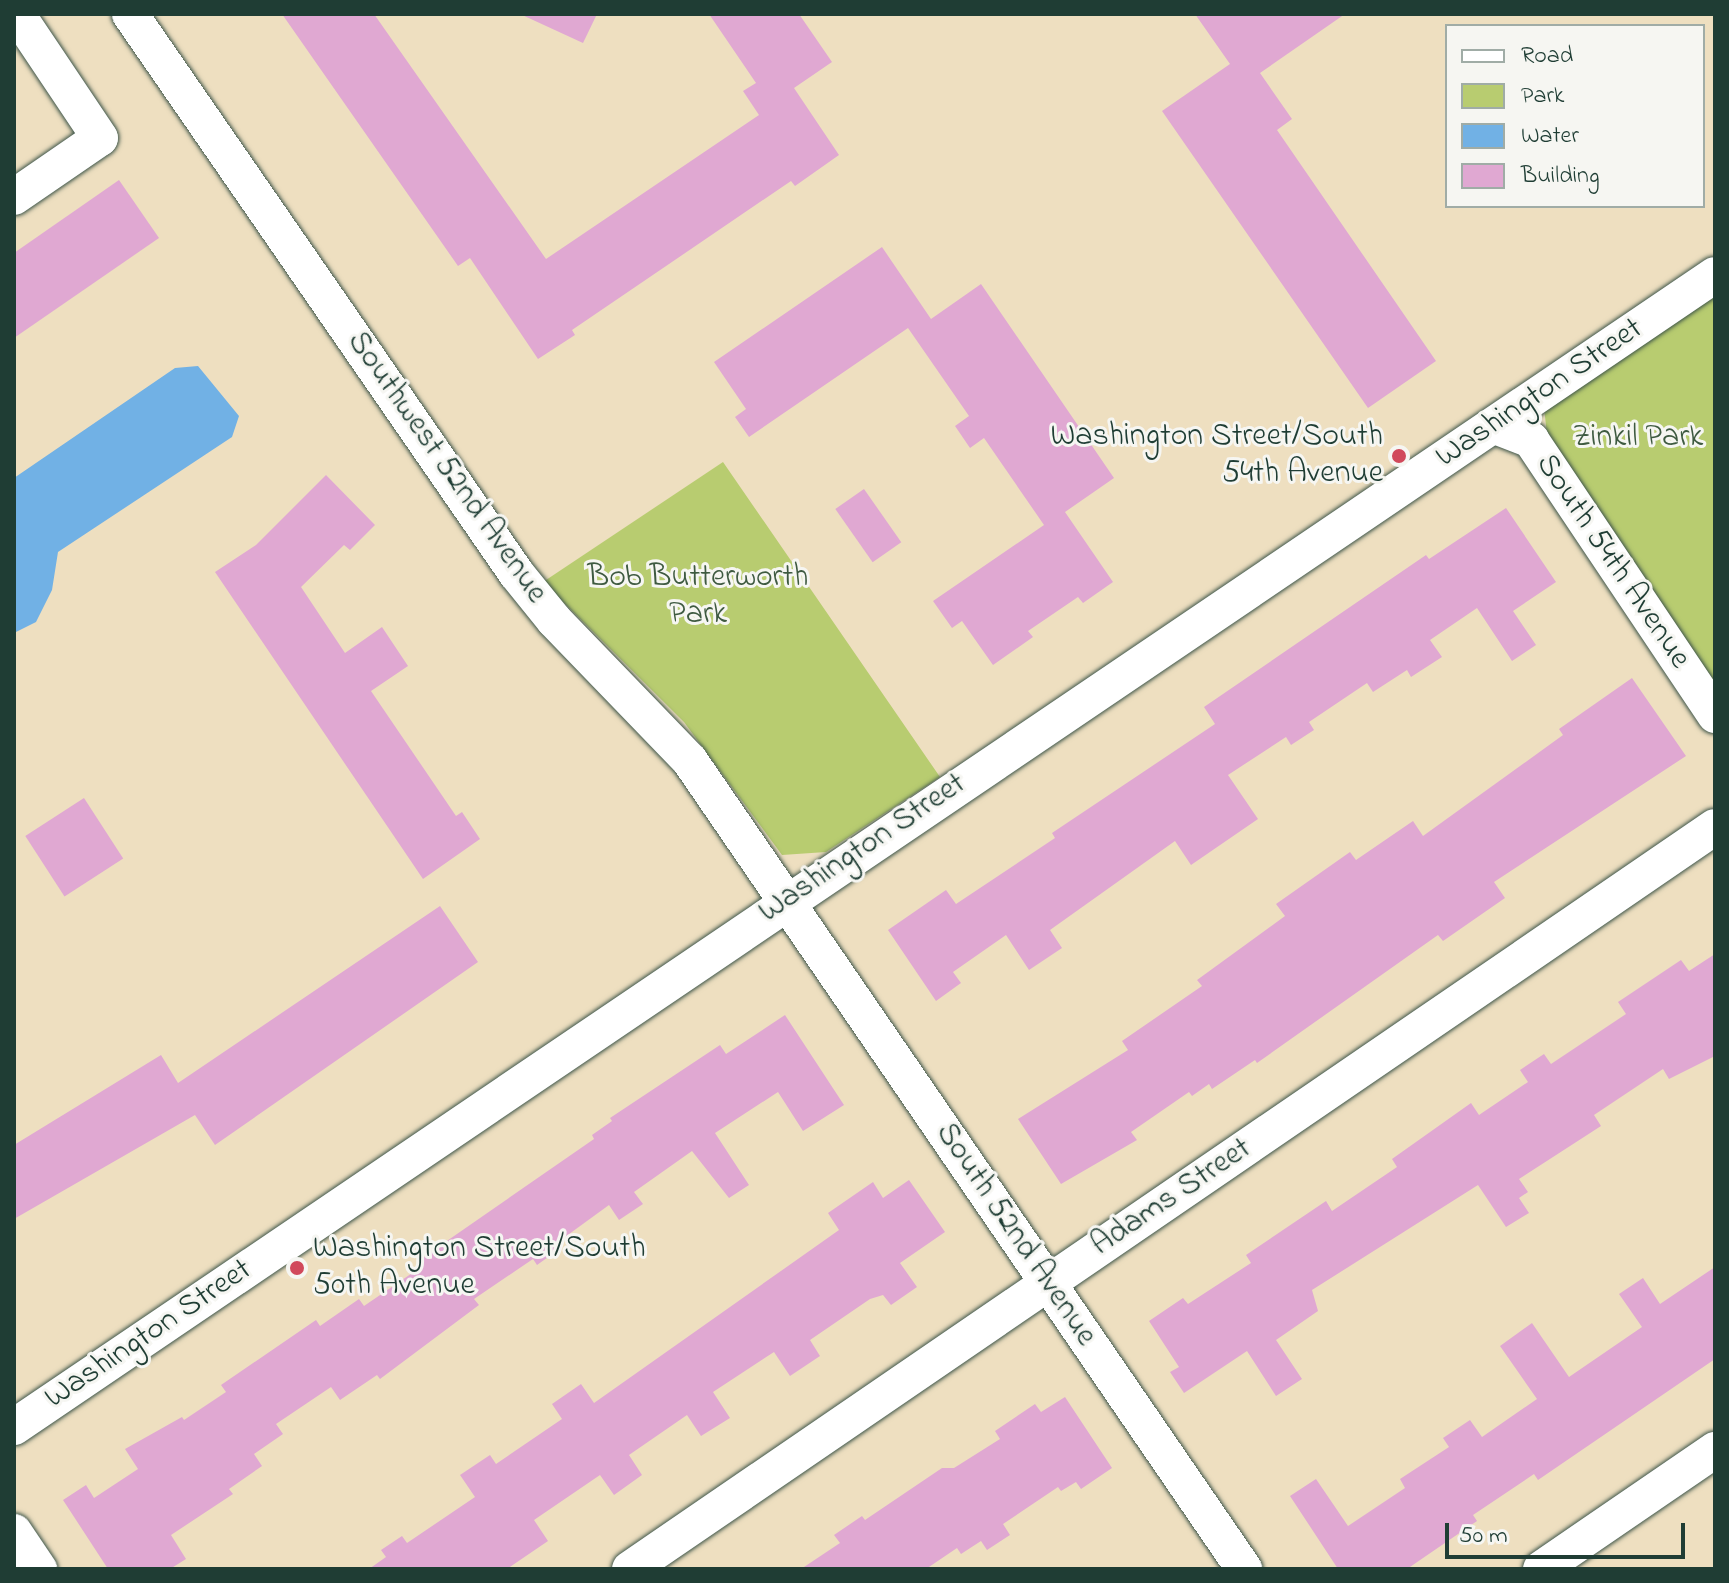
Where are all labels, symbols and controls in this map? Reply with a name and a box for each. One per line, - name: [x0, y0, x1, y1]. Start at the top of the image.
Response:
- legend: [1445, 24, 1705, 208]
- text: Road: [1521, 39, 1573, 74]
- text: Park: [1521, 79, 1564, 114]
- text: Water: [1521, 119, 1579, 154]
- text: Building: [1521, 159, 1600, 194]
- street label: Washington Street: [1429, 311, 1651, 477]
- street label: Southwest 52nd Avenue: [338, 325, 554, 611]
- place label: Washington Street/South 54th Avenue: [1050, 419, 1383, 494]
- park label: Zinkil Park: [1573, 419, 1703, 457]
- marker: Washington Street/South 54th Avenue: [1390, 447, 1408, 465]
- street label: South 54th Avenue: [1526, 447, 1698, 677]
- park label: Bob Butterworth Park: [588, 560, 808, 635]
- street label: Washington Street: [752, 766, 974, 932]
- street label: South 52nd Avenue: [926, 1116, 1104, 1354]
- street label: Adams Street: [1085, 1130, 1259, 1266]
- place label: Washington Street/South 50th Avenue: [313, 1231, 646, 1306]
- street label: Washington Street: [38, 1252, 260, 1418]
- marker: Washington Street/South 50th Avenue: [288, 1259, 306, 1277]
- scale bar: [1449, 1507, 1689, 1557]
- text: 50 m: [1459, 1519, 1508, 1554]

